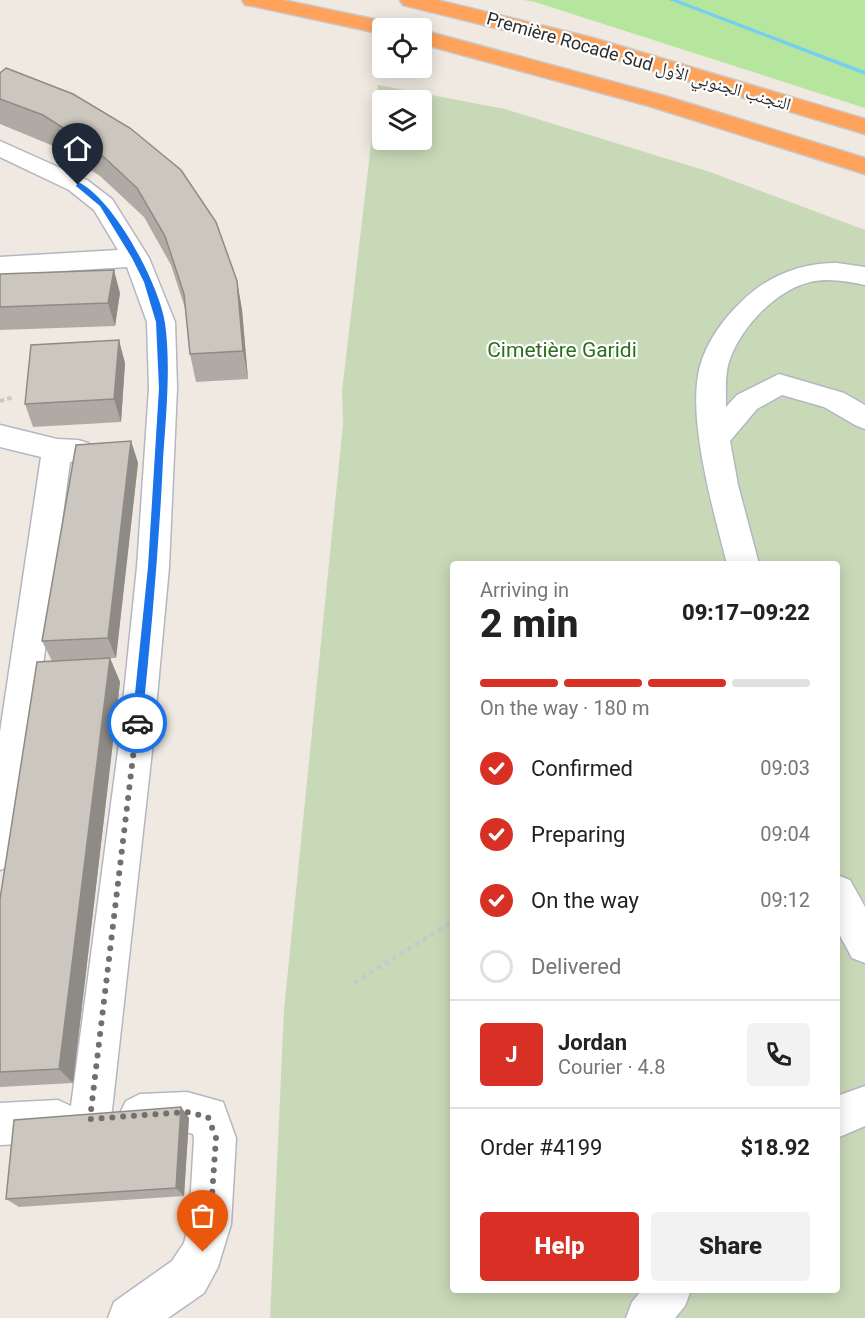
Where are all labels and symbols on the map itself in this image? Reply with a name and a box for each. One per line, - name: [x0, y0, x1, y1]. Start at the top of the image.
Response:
- street label: Première Rocade Sud التجنب الجنوبي الأول: [483, 7, 794, 119]
- pin: [52, 123, 103, 185]
- park label: Cimetière Garidi: [487, 338, 637, 362]
- courier: [107, 693, 167, 753]
- pin: [177, 1190, 228, 1252]

